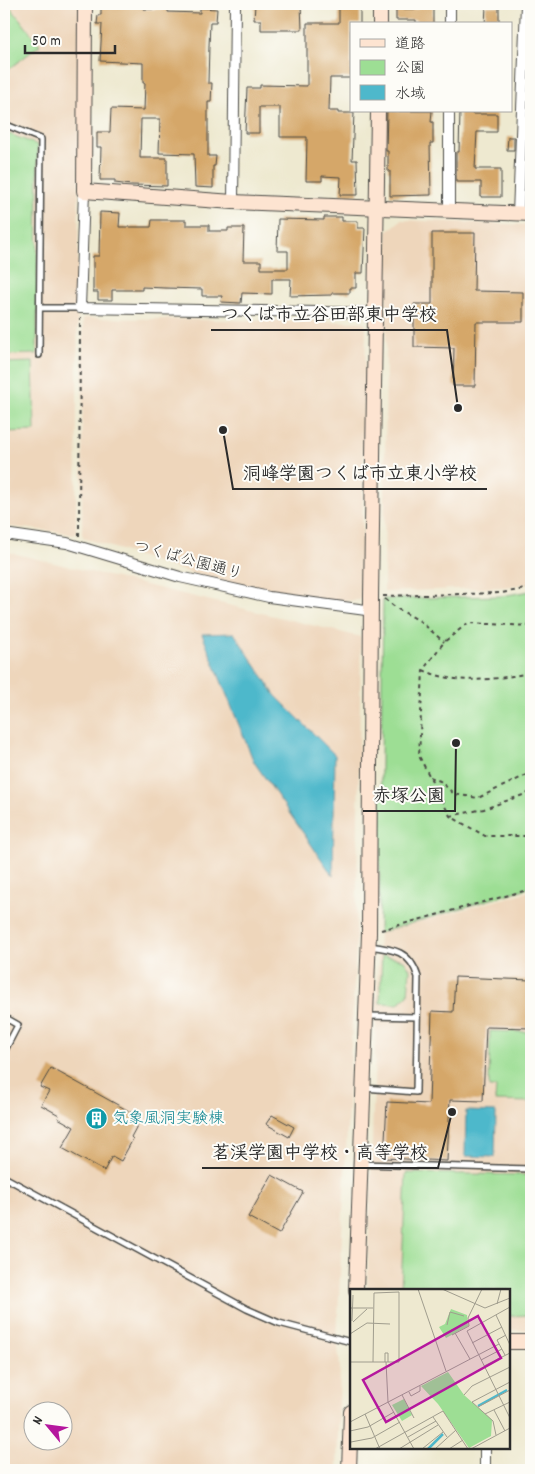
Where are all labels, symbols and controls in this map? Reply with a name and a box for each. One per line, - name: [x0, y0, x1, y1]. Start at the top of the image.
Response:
- scale bar: [25, 22, 115, 54]
- legend: [350, 22, 512, 112]
- text: 50 m: [32, 31, 61, 53]
- text: 道路: [395, 34, 425, 56]
- text: 公園: [395, 58, 425, 80]
- text: 水域: [395, 84, 425, 106]
- callout: つくば市立谷田部東中学校: [211, 297, 447, 330]
- text: つくば市立谷田部東中学校: [221, 304, 437, 329]
- callout: 洞峰学園つくば市立東小学校: [233, 456, 487, 489]
- text: 洞峰学園つくば市立東小学校: [243, 463, 477, 488]
- street label: つくば公園通り: [131, 535, 245, 587]
- callout: 赤塚公園: [363, 778, 455, 811]
- text: 赤塚公園: [373, 785, 445, 810]
- building icon: 気象風洞実験棟: [84, 1107, 108, 1131]
- place label: 気象風洞実験棟: [112, 1108, 224, 1131]
- callout: 茗渓学園中学校・高等学校: [202, 1135, 438, 1168]
- text: 茗渓学園中学校・高等学校: [212, 1142, 428, 1167]
- inset map: [350, 1289, 510, 1449]
- north arrow: [22, 1402, 72, 1452]
- text: N: [28, 1413, 49, 1429]

